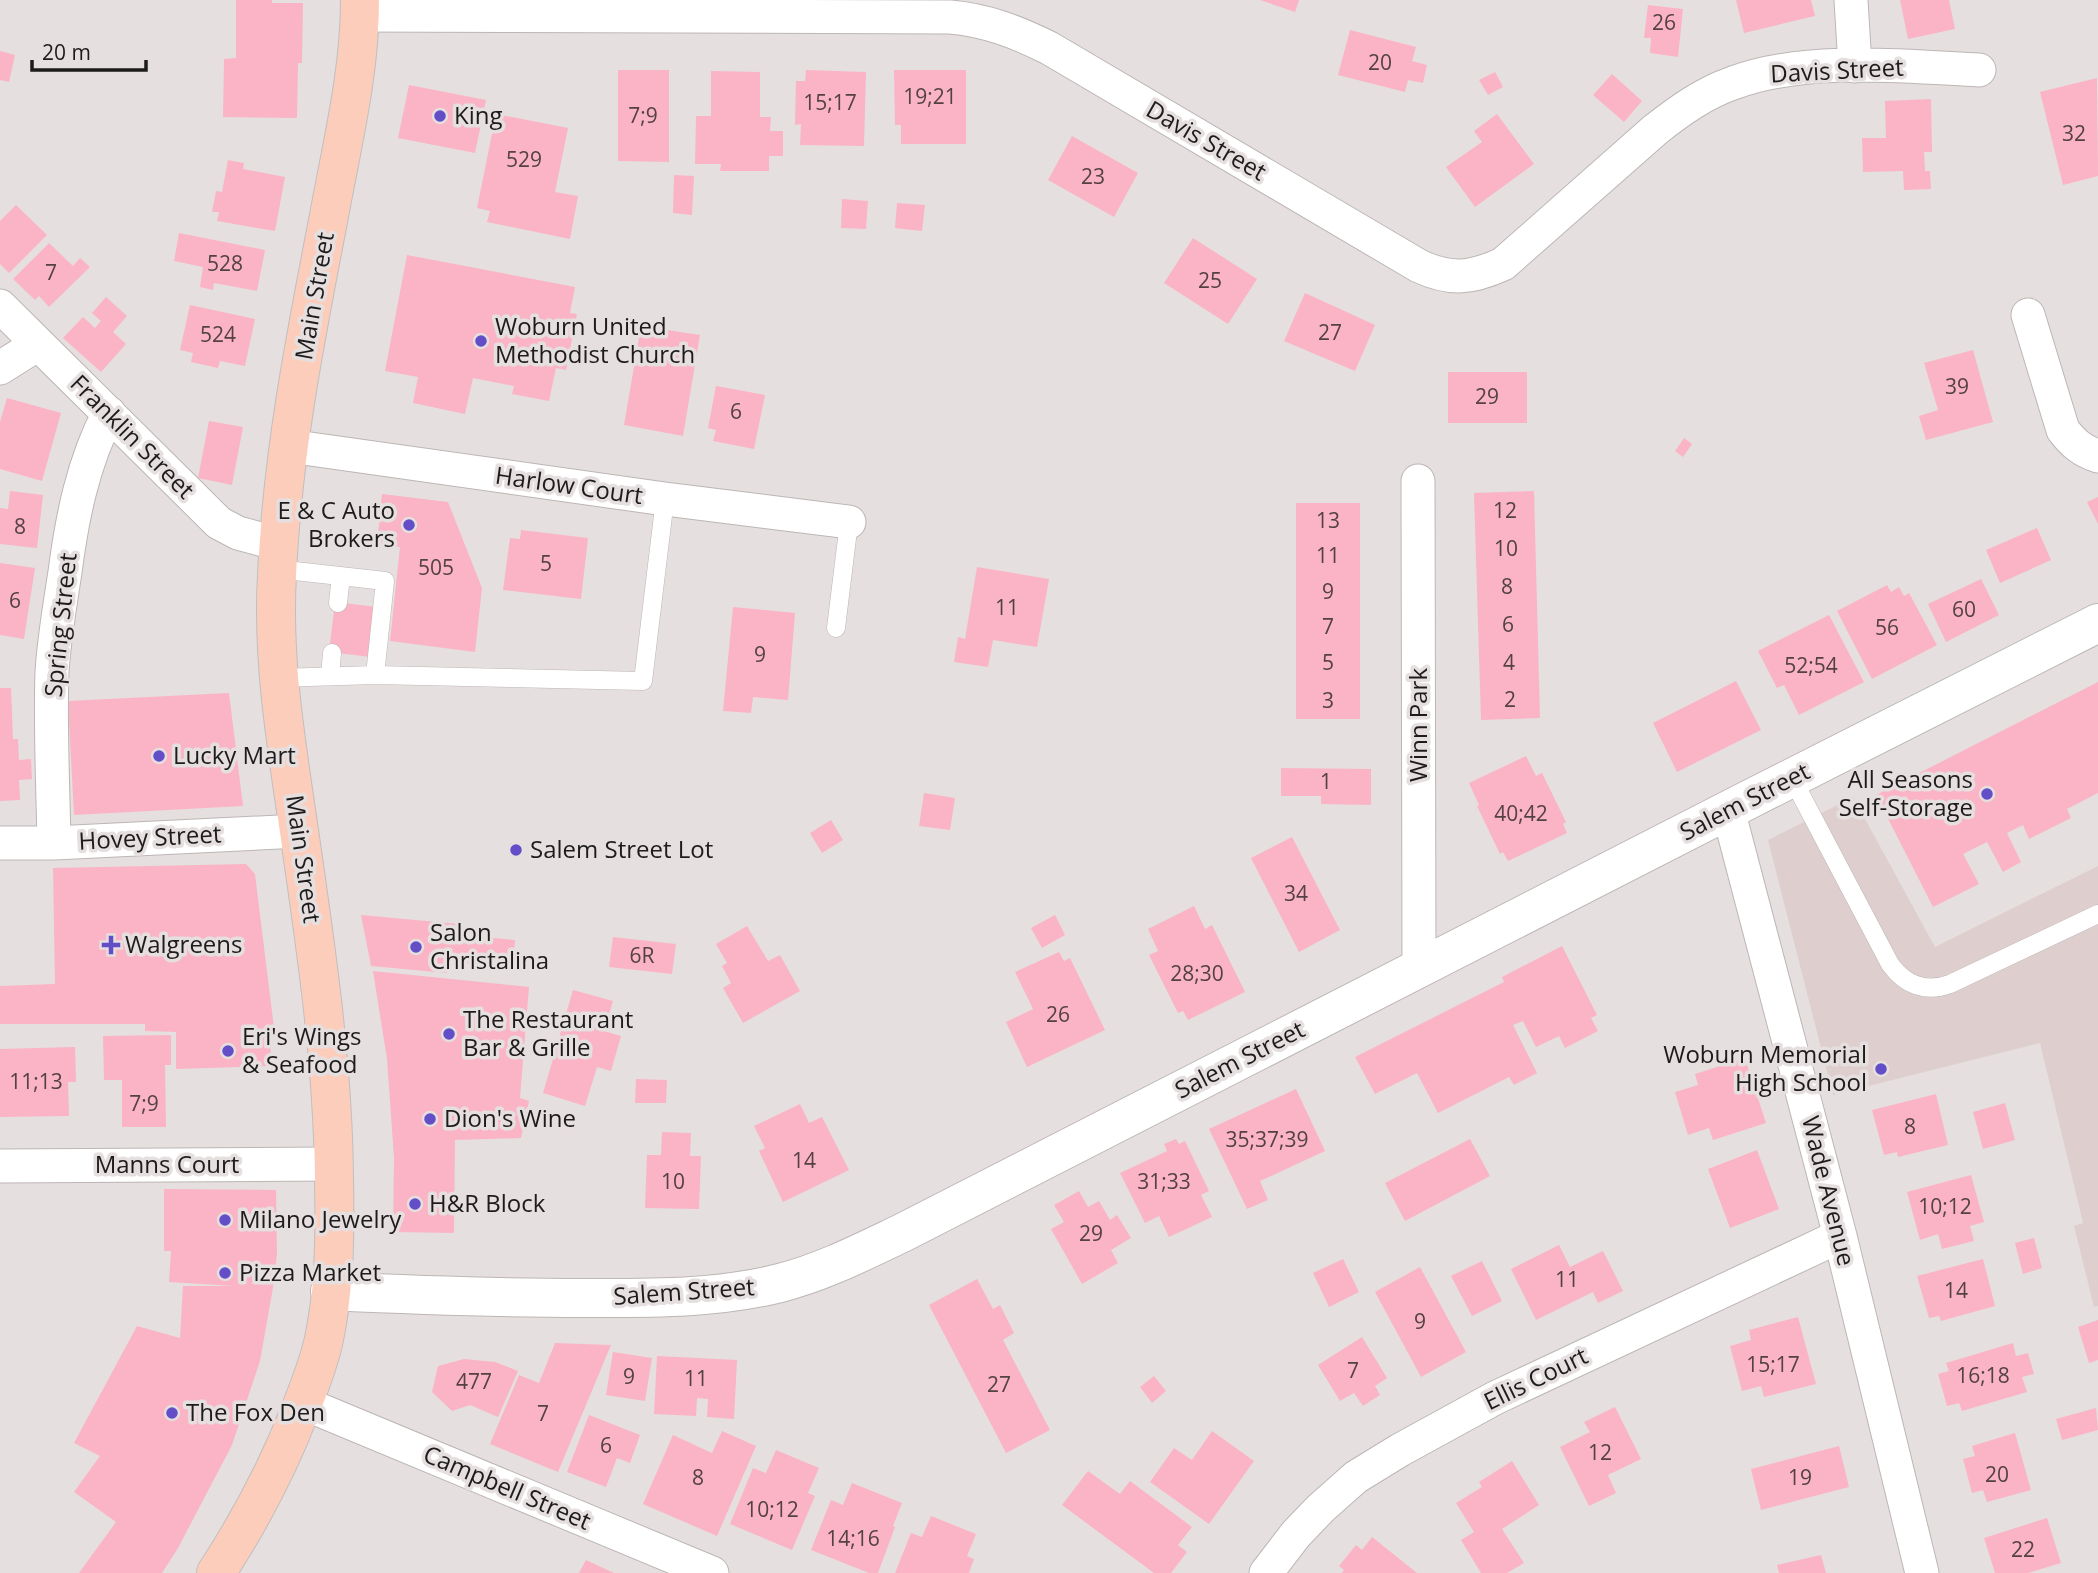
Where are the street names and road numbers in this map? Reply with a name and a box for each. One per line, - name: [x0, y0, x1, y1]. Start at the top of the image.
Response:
- street label: Davis Street: [1769, 50, 1904, 89]
- street label: Davis Street: [1141, 92, 1273, 187]
- street label: Main Street: [286, 229, 341, 362]
- street label: Franklin Street: [64, 367, 202, 505]
- street label: Harlow Court: [493, 458, 645, 511]
- street label: Spring Street: [36, 551, 83, 699]
- street label: Winn Park: [1401, 668, 1434, 782]
- street label: Salem Street: [1674, 754, 1815, 847]
- street label: Main Street: [279, 793, 330, 925]
- street label: Hovey Street: [78, 816, 222, 857]
- street label: Salem Street: [1169, 1012, 1310, 1105]
- street label: Wade Avenue: [1795, 1112, 1864, 1269]
- street label: Manns Court: [95, 1147, 239, 1180]
- street label: Salem Street: [612, 1269, 756, 1312]
- street label: Ellis Court: [1478, 1338, 1593, 1417]
- street label: Campbell Street: [419, 1436, 596, 1537]

